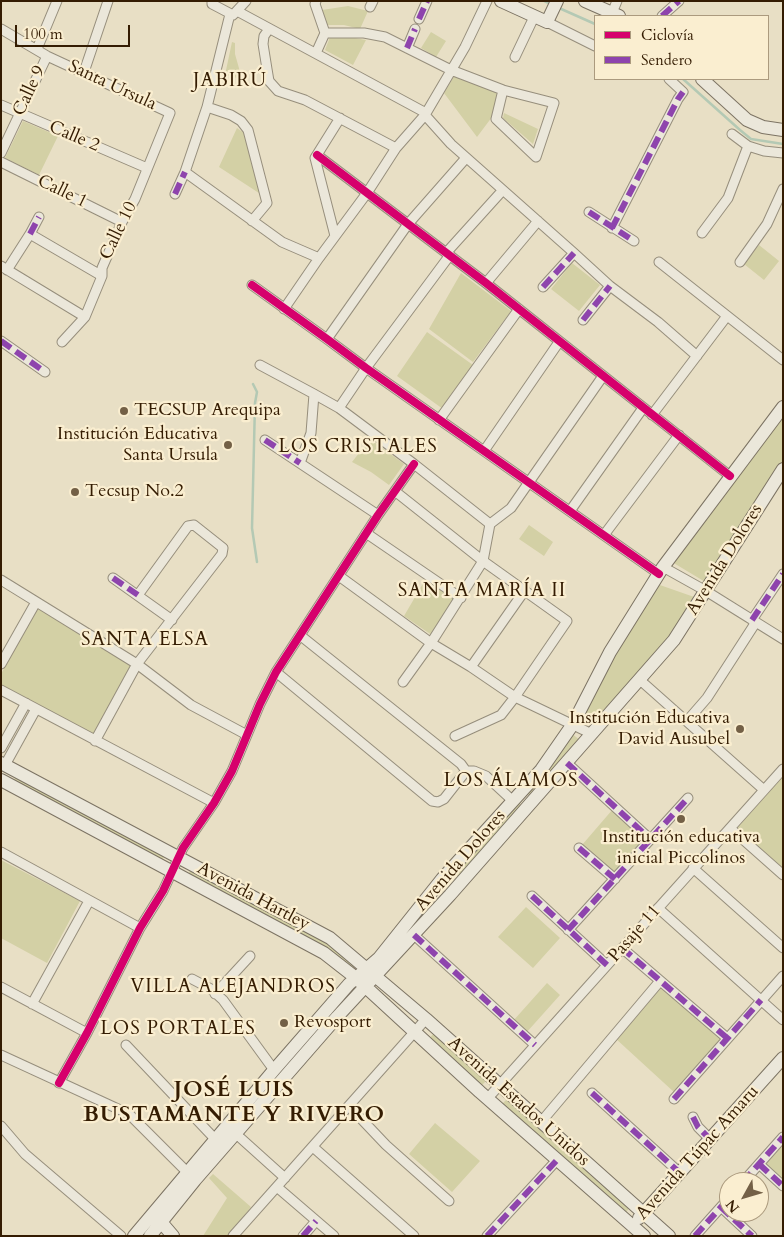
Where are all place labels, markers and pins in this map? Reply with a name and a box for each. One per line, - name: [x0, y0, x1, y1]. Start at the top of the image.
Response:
- place label: TECSUP Arequipa: [134, 400, 281, 422]
- marker: TECSUP Arequipa: [118, 405, 130, 417]
- place label: Institución Educativa Santa Ursula: [57, 424, 218, 466]
- marker: Institución Educativa Santa Ursula: [222, 439, 234, 451]
- place label: Tecsup No.2: [85, 481, 184, 503]
- marker: Tecsup No.2: [69, 486, 81, 498]
- place label: Institución Educativa David Ausubel: [569, 708, 730, 751]
- marker: Institución Educativa David Ausubel: [734, 723, 746, 735]
- marker: Institución educativa inicial Piccolinos: [675, 813, 687, 825]
- place label: Institución educativa inicial Piccolinos: [602, 827, 760, 870]
- place label: Revosport: [294, 1012, 371, 1034]
- marker: Revosport: [278, 1017, 290, 1029]

